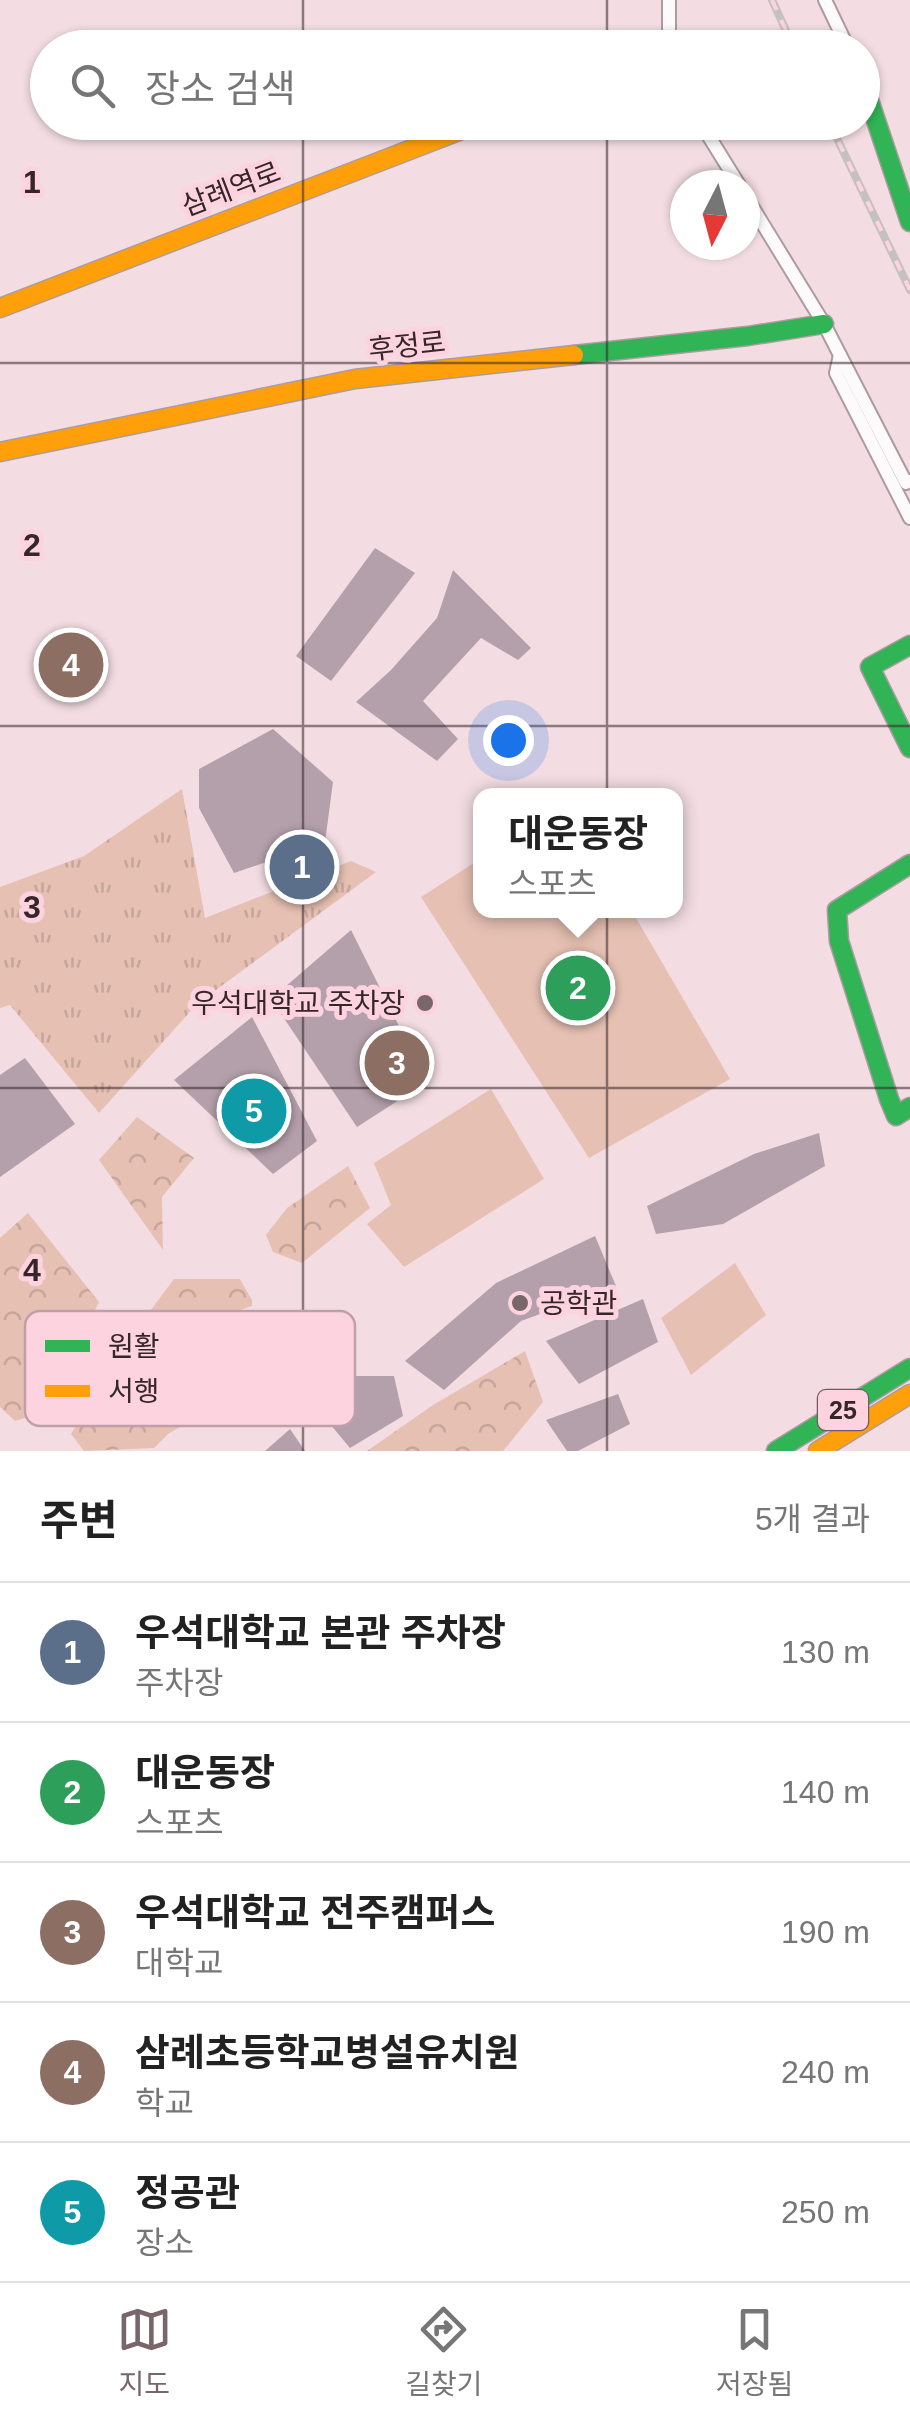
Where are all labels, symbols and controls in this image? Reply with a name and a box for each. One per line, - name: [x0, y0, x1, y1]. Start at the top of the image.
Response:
- search box: [30, 30, 880, 140]
- icon: search: [65, 58, 120, 113]
- text: 장소 검색: [145, 68, 295, 110]
- street label: 삼례역로: [177, 156, 285, 222]
- text: 1: [23, 164, 41, 200]
- north arrow: [670, 170, 760, 260]
- street label: 후정로: [367, 327, 447, 365]
- text: 2: [23, 527, 41, 563]
- pin: 4: [38, 628, 104, 702]
- your location: [483, 715, 534, 766]
- popup: [473, 788, 683, 918]
- text: 대운동장: [508, 813, 648, 855]
- pin: 1: [270, 830, 334, 904]
- text: 스포츠: [508, 866, 596, 902]
- text: 3: [23, 889, 41, 925]
- pin: 2: [546, 950, 610, 1026]
- place label: 우석대학교 주차장: [191, 988, 405, 1019]
- marker: 우석대학교 주차장: [414, 992, 436, 1014]
- pin: 3: [364, 1026, 430, 1100]
- pin: 5: [222, 1074, 286, 1148]
- text: 4: [23, 1252, 41, 1288]
- place label: 공학관: [540, 1288, 617, 1319]
- marker: 공학관: [509, 1292, 531, 1314]
- legend: [25, 1311, 355, 1426]
- text: 원활: [108, 1331, 160, 1362]
- text: 서행: [108, 1376, 160, 1407]
- road number: 25: [818, 1390, 868, 1430]
- text: 주변: [40, 1497, 117, 1544]
- text: 5개 결과: [755, 1501, 870, 1537]
- text: 우석대학교 본관 주차장: [135, 1612, 506, 1654]
- text: 1: [64, 1634, 81, 1670]
- text: 130 m: [781, 1634, 870, 1670]
- text: 주차장: [135, 1665, 223, 1701]
- text: 대운동장: [135, 1752, 275, 1794]
- text: 2: [64, 1774, 81, 1810]
- text: 140 m: [781, 1774, 870, 1810]
- text: 스포츠: [135, 1805, 223, 1841]
- text: 우석대학교 전주캠퍼스: [135, 1892, 495, 1934]
- text: 3: [64, 1914, 81, 1950]
- text: 190 m: [781, 1914, 870, 1950]
- text: 대학교: [135, 1945, 223, 1981]
- text: 삼례초등학교병설유치원: [135, 2032, 520, 2074]
- text: 4: [64, 2054, 81, 2090]
- text: 240 m: [781, 2054, 870, 2090]
- text: 학교: [135, 2085, 194, 2121]
- text: 정공관: [135, 2172, 240, 2214]
- text: 5: [64, 2194, 81, 2230]
- text: 250 m: [781, 2194, 870, 2230]
- text: 장소: [135, 2225, 194, 2261]
- tab: 지도: [117, 2302, 172, 2402]
- tab: 길찾기: [405, 2302, 482, 2402]
- tab: 저장됨: [716, 2302, 793, 2402]

